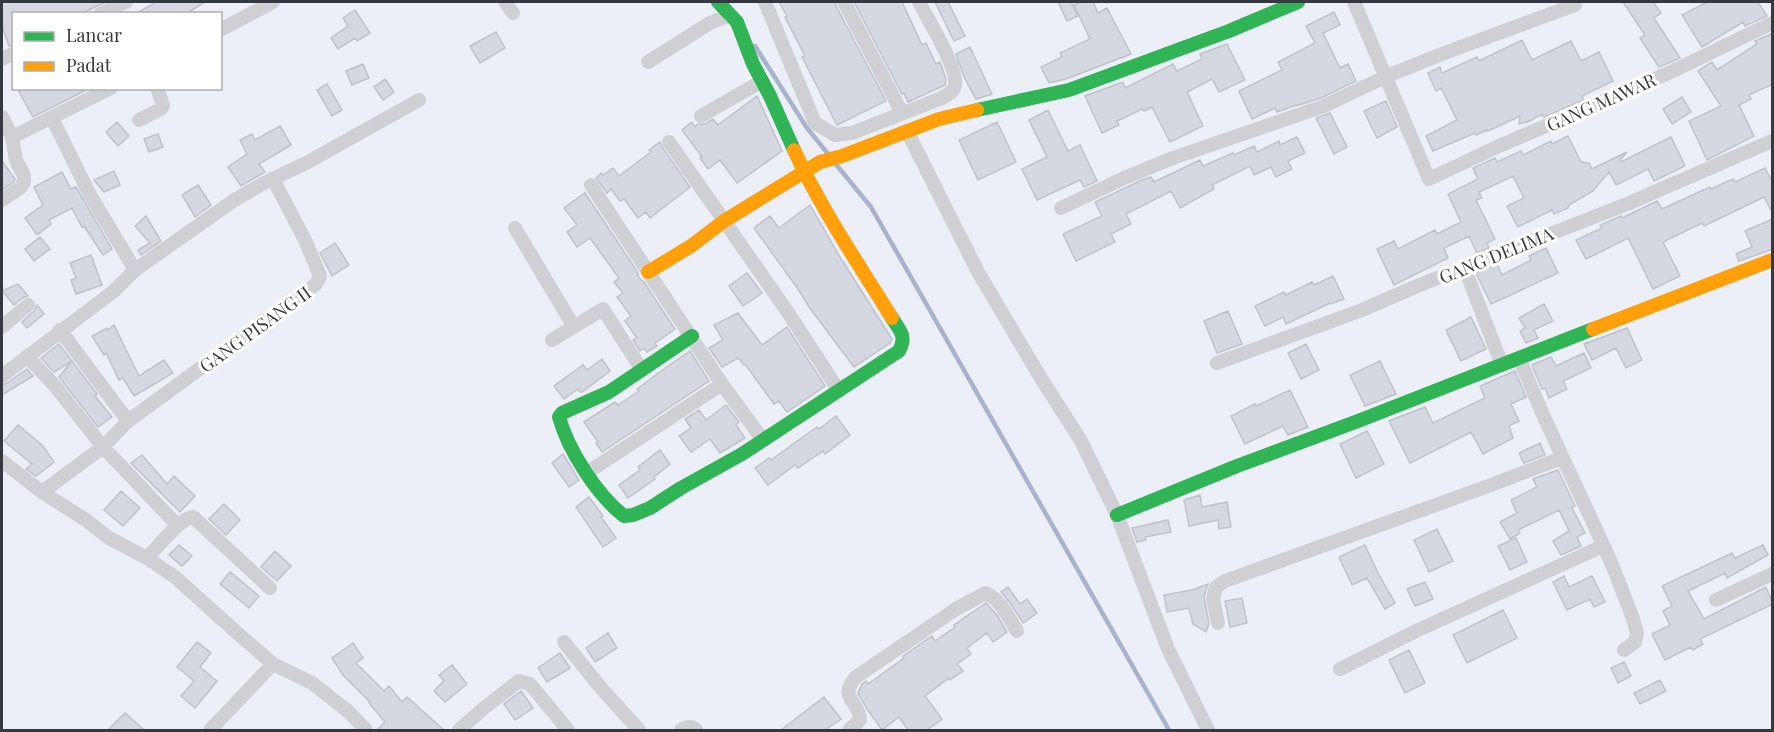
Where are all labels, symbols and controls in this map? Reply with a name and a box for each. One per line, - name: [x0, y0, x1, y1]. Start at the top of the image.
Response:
- legend: [12, 12, 222, 90]
- text: Lancar: [66, 23, 122, 47]
- text: Padat: [66, 53, 112, 77]
- street label: GANG MAWAR: [1542, 67, 1660, 137]
- street label: GANG DELIMA: [1435, 221, 1557, 289]
- street label: GANG PISANG II: [194, 280, 316, 378]

